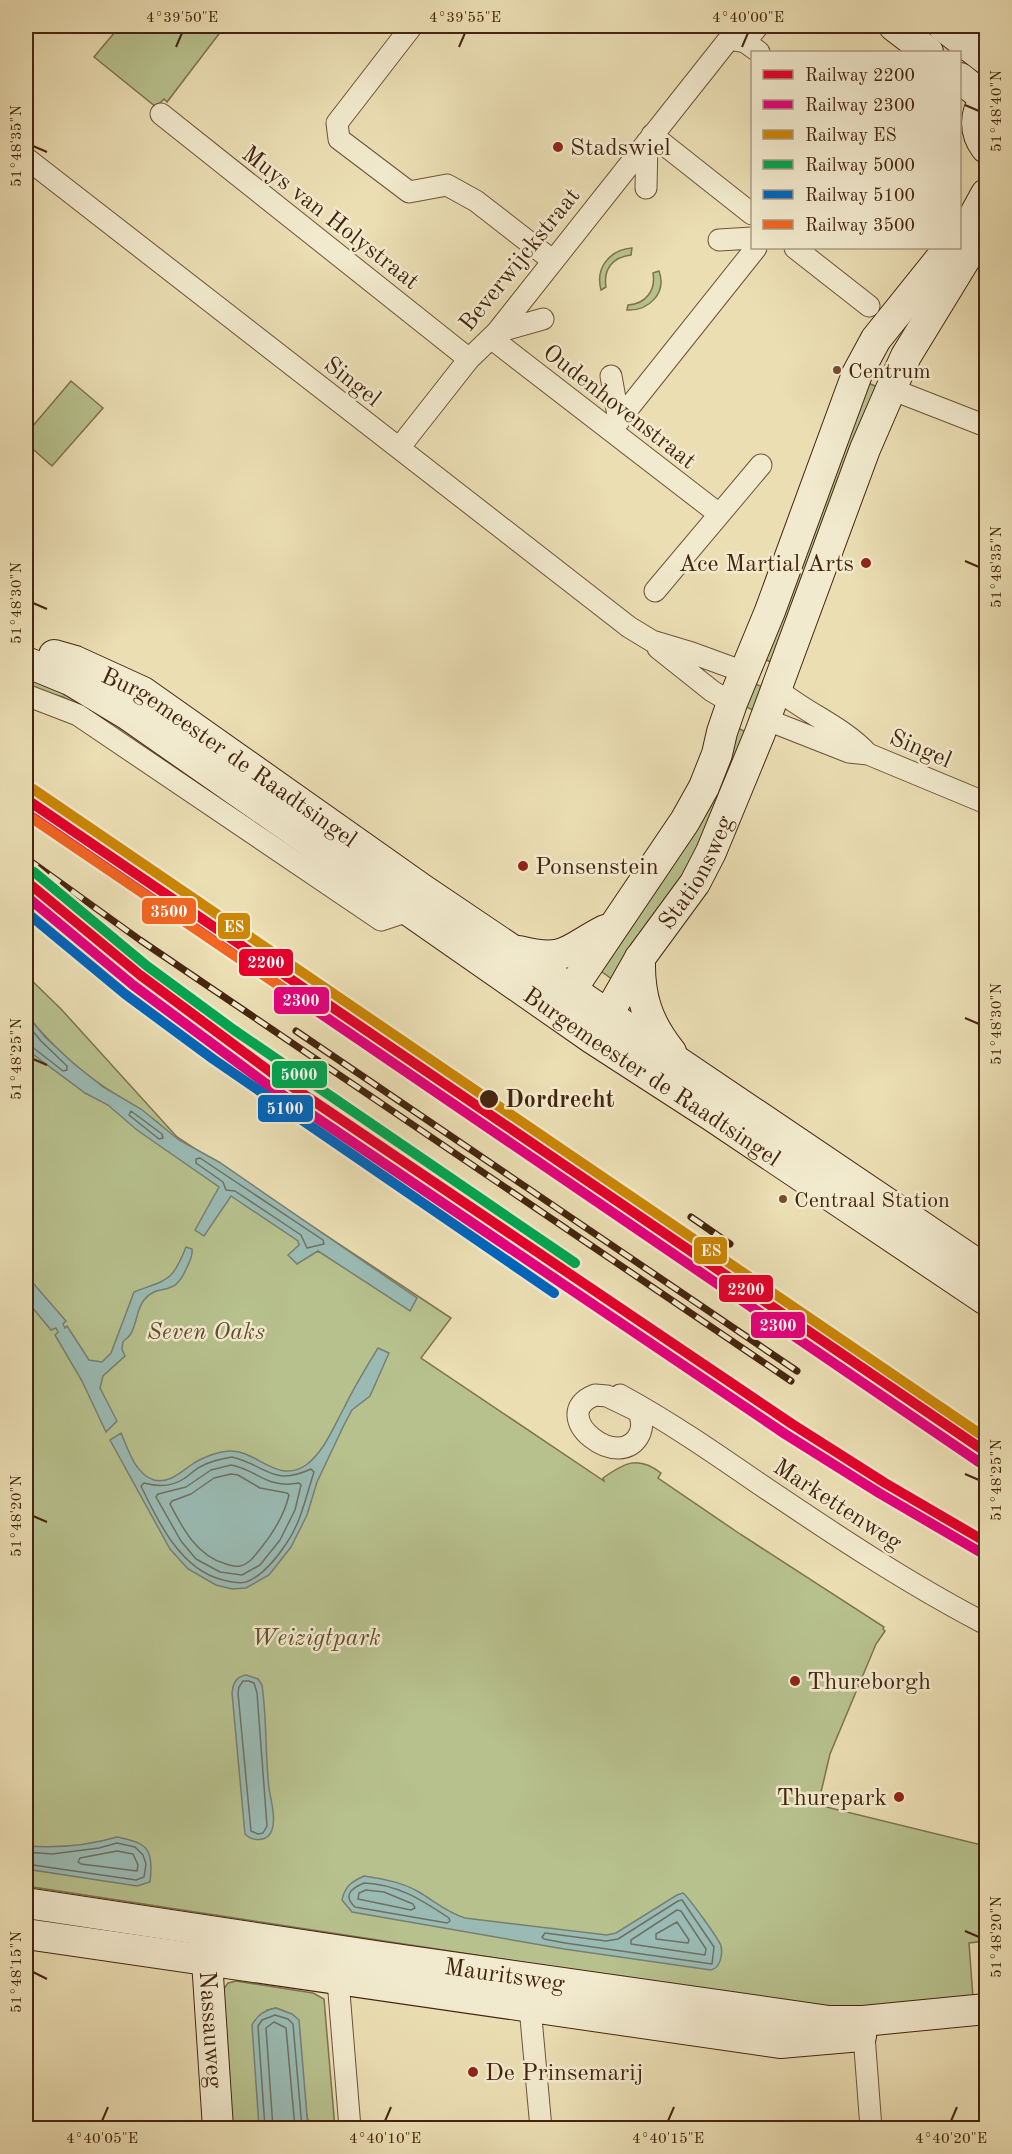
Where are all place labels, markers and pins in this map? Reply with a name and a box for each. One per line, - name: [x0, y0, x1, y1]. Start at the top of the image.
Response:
- place label: Stadswiel: [570, 137, 671, 161]
- marker: Stadswiel: [551, 140, 565, 154]
- place label: Centrum: [848, 361, 931, 383]
- marker: Centrum: [831, 364, 843, 376]
- place label: Ace Martial Arts: [679, 553, 854, 577]
- marker: Ace Martial Arts: [859, 556, 873, 570]
- place label: Ponsenstein: [535, 856, 659, 880]
- marker: Ponsenstein: [516, 859, 530, 873]
- marker: Dordrecht: [478, 1088, 500, 1110]
- place label: Dordrecht: [505, 1089, 615, 1113]
- place label: Centraal Station: [794, 1190, 950, 1212]
- marker: Centraal Station: [777, 1193, 789, 1205]
- place label: Thureborgh: [807, 1671, 931, 1695]
- marker: Thureborgh: [788, 1674, 802, 1688]
- place label: Thurepark: [777, 1787, 887, 1811]
- marker: Thurepark: [892, 1790, 906, 1804]
- place label: De Prinsemarij: [485, 2062, 643, 2086]
- marker: De Prinsemarij: [466, 2065, 480, 2079]

